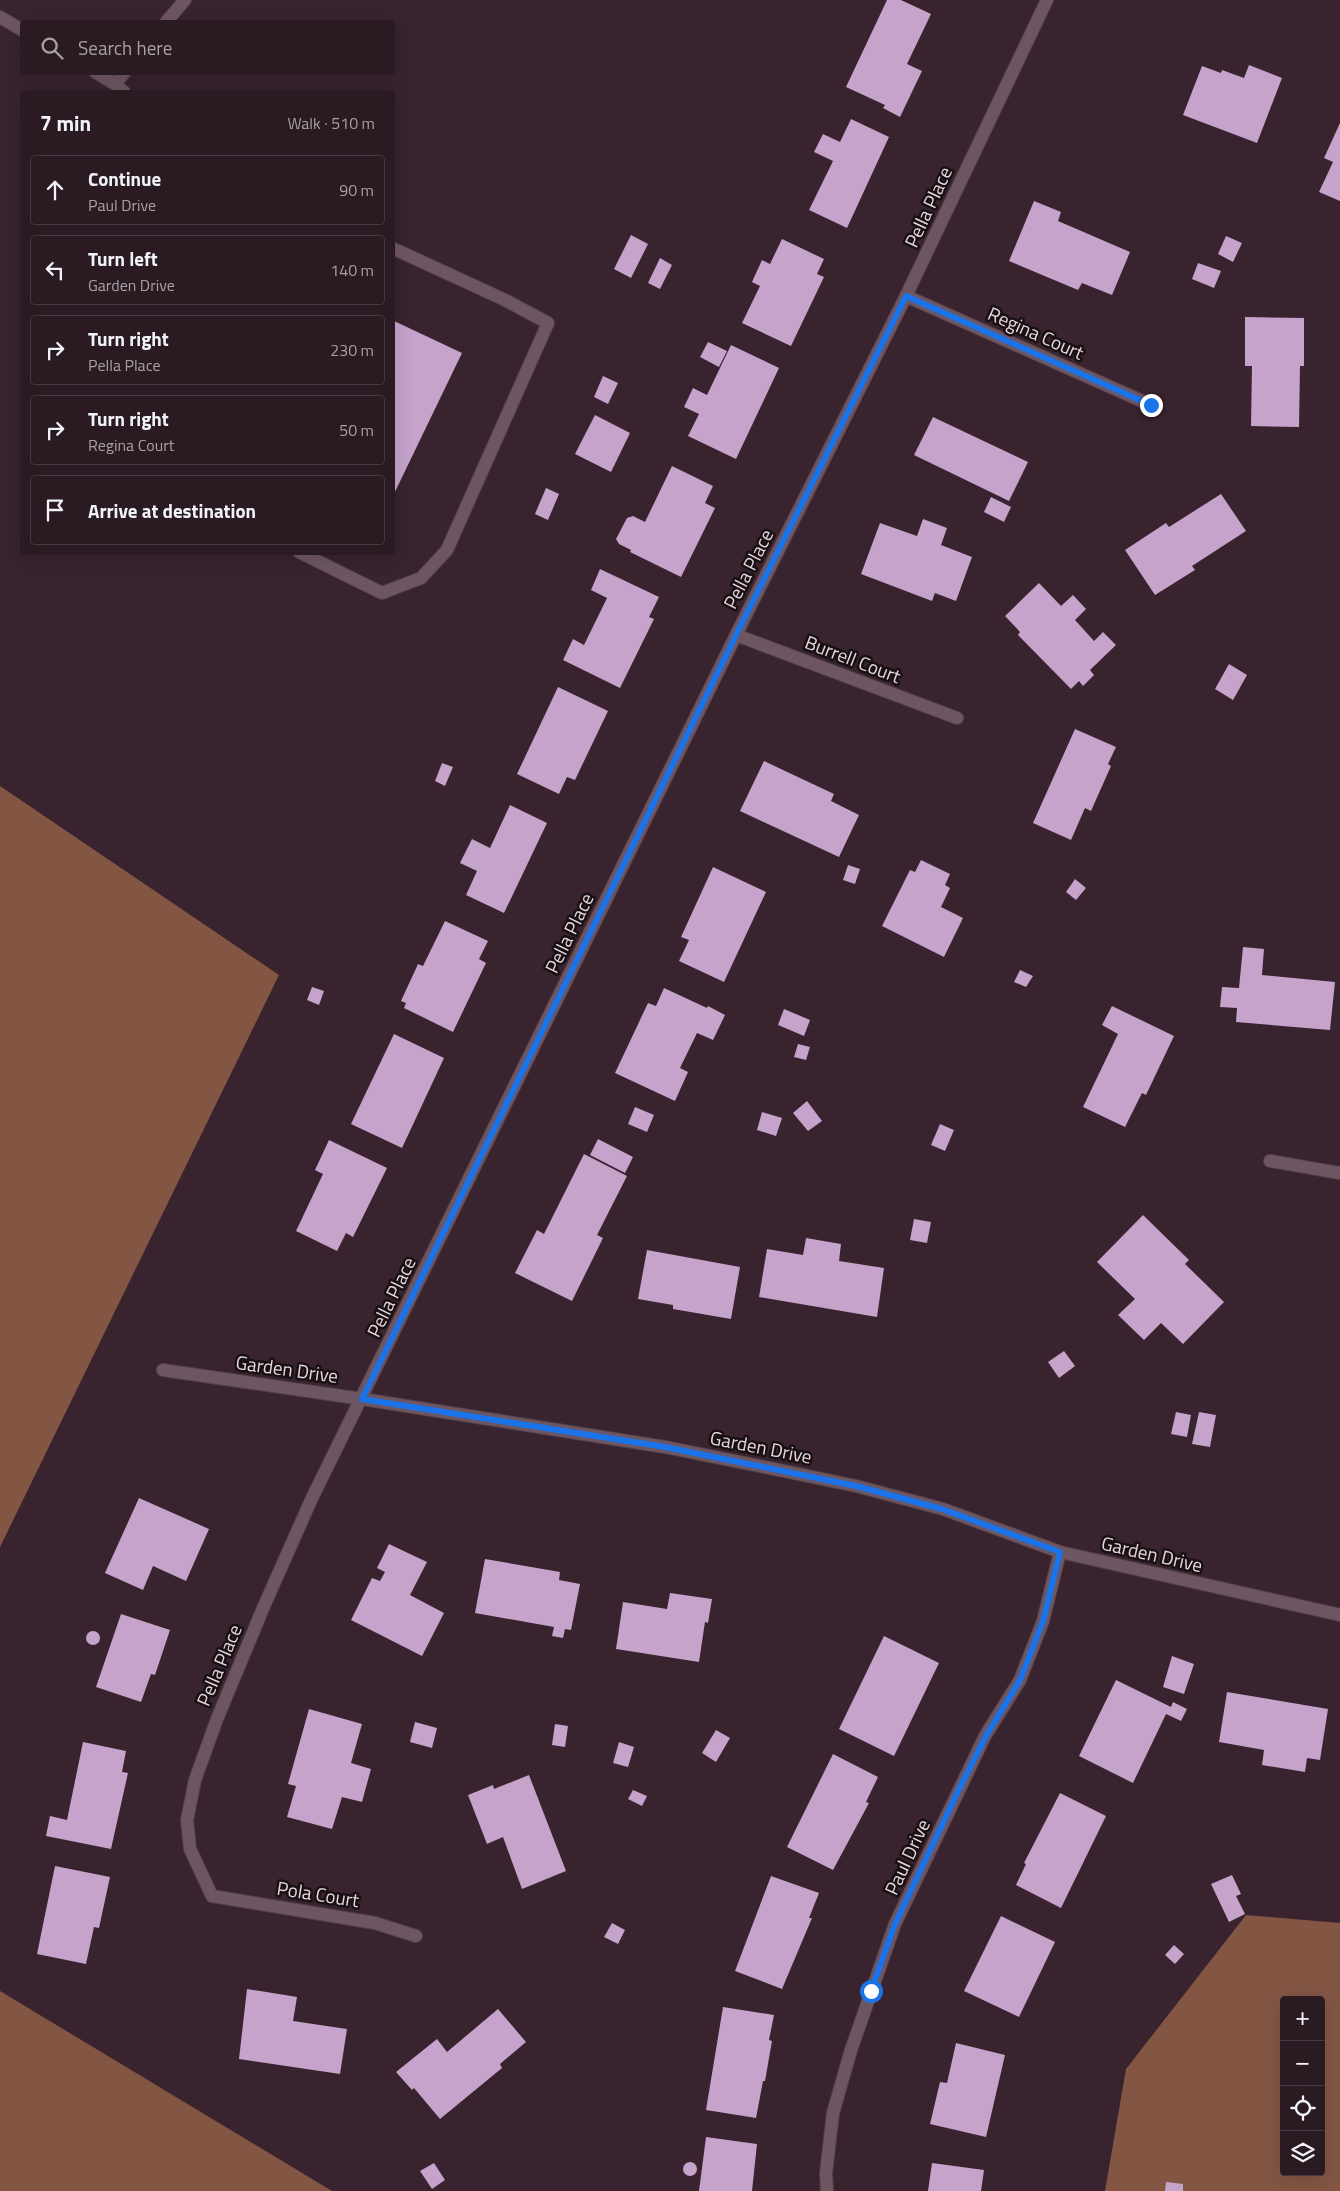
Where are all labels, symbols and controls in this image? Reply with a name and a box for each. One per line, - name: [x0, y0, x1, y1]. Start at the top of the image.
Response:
- search box: [20, 20, 395, 75]
- text: Search here: [78, 33, 172, 62]
- icon: search: [38, 34, 66, 62]
- text: 7 min: [40, 107, 91, 139]
- text: Walk · 510 m: [287, 111, 375, 135]
- street label: Pella Place: [896, 162, 959, 252]
- text: Continue: [88, 164, 161, 193]
- icon: ahead: [41, 176, 69, 204]
- text: 90 m: [339, 178, 374, 202]
- text: Paul Drive: [88, 193, 156, 217]
- text: Turn left: [88, 244, 158, 273]
- icon: left: [41, 256, 69, 284]
- text: 140 m: [330, 258, 374, 282]
- text: Garden Drive: [88, 273, 175, 297]
- street label: Regina Court: [984, 298, 1089, 367]
- text: Turn right: [88, 324, 169, 353]
- icon: right: [41, 336, 69, 364]
- text: 230 m: [330, 338, 374, 362]
- text: Pella Place: [88, 353, 161, 377]
- route end: [1140, 394, 1163, 417]
- text: Turn right: [88, 404, 169, 433]
- icon: right: [41, 416, 69, 444]
- text: 50 m: [339, 418, 374, 442]
- text: Regina Court: [88, 433, 174, 457]
- icon: arrive: [41, 496, 69, 524]
- text: Arrive at destination: [88, 496, 256, 525]
- street label: Pella Place: [715, 524, 780, 614]
- street label: Burrell Court: [801, 627, 906, 690]
- street label: Pella Place: [537, 888, 600, 978]
- street label: Pella Place: [359, 1252, 422, 1342]
- street label: Garden Drive: [234, 1347, 340, 1390]
- street label: Garden Drive: [708, 1422, 814, 1471]
- street label: Garden Drive: [1099, 1528, 1206, 1579]
- street label: Pella Place: [188, 1619, 249, 1710]
- street label: Paul Drive: [876, 1814, 937, 1900]
- street label: Pola Court: [275, 1873, 362, 1914]
- route start: [860, 1980, 883, 2003]
- map controls: [1280, 1996, 1325, 2176]
- button: +: [1280, 1996, 1325, 2041]
- button: −: [1280, 2041, 1325, 2086]
- button: locate: [1280, 2086, 1325, 2131]
- button: layers: [1280, 2131, 1325, 2176]

